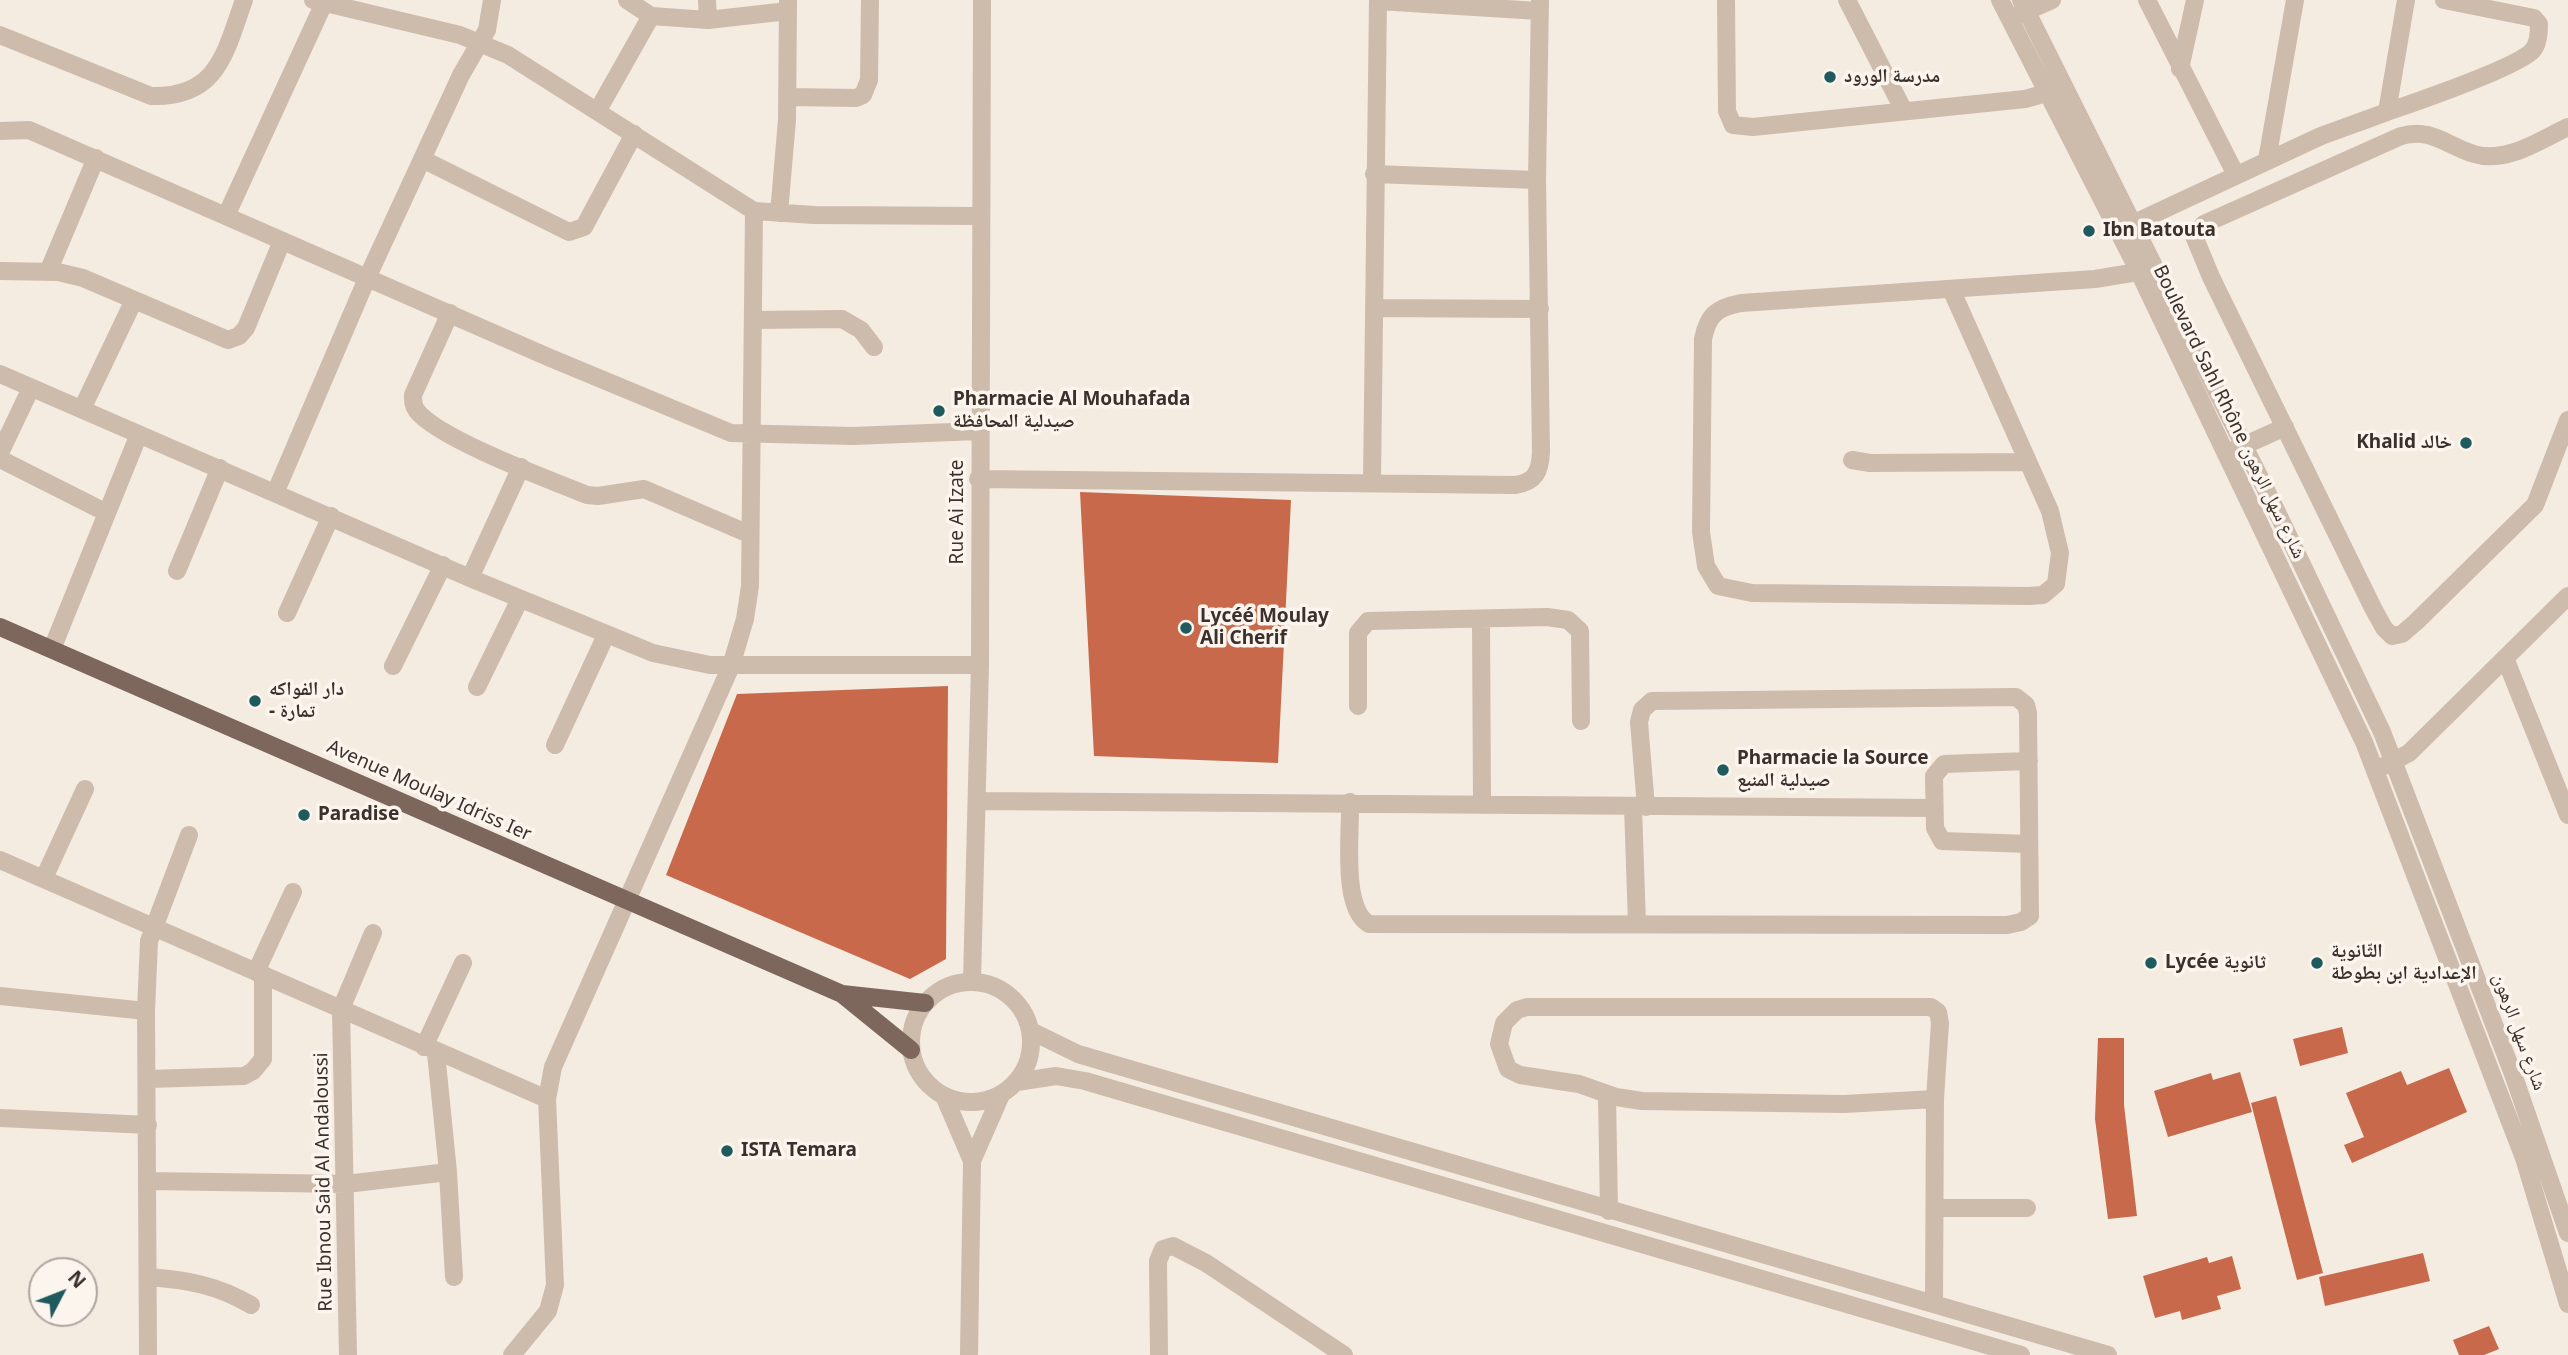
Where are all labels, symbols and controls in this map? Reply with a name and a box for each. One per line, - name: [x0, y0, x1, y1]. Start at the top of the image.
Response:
- place label: مدرسة الورود: [1844, 66, 1940, 88]
- marker: مدرسة الورود: [1822, 69, 1838, 85]
- place label: Ibn Batouta: [2103, 220, 2216, 242]
- marker: Ibn Batouta: [2081, 223, 2097, 239]
- street label: Boulevard Sahl Rhône شارع سهل الرهون: [2148, 262, 2310, 562]
- place label: Pharmacie Al Mouhafada صيدلية المحافظة: [953, 389, 1190, 433]
- marker: Pharmacie Al Mouhafada صيدلية المحافظة: [931, 403, 947, 419]
- place label: Khalid خالد: [2356, 432, 2452, 454]
- marker: Khalid خالد: [2458, 435, 2474, 451]
- street label: Rue Ai Izate: [947, 460, 969, 564]
- place label: Lycéé Moulay Ali Cherif: [1200, 606, 1329, 650]
- marker: Lycéé Moulay Ali Cherif: [1178, 620, 1194, 636]
- place label: دار الفواكه - تمارة: [269, 679, 344, 723]
- marker: دار الفواكه - تمارة: [247, 693, 263, 709]
- street label: Avenue Moulay Idriss Ier: [323, 736, 535, 846]
- place label: Pharmacie la Source صيدلية المنبع: [1737, 748, 1929, 792]
- marker: Pharmacie la Source صيدلية المنبع: [1715, 762, 1731, 778]
- place label: Paradise: [318, 804, 399, 826]
- marker: Paradise: [296, 807, 312, 823]
- place label: الثّانوية الإعدادية ابن بطوطة: [2331, 941, 2477, 985]
- place label: Lycée ثانوية: [2165, 952, 2266, 974]
- marker: Lycée ثانوية: [2143, 955, 2159, 971]
- marker: الثّانوية الإعدادية ابن بطوطة: [2309, 955, 2325, 971]
- street label: شارع سهل الرهون: [2487, 970, 2551, 1094]
- street label: Rue Ibnou Said Al Andaloussi: [310, 1052, 338, 1312]
- place label: ISTA Temara: [741, 1140, 857, 1162]
- marker: ISTA Temara: [719, 1143, 735, 1159]
- north arrow: [28, 1257, 98, 1327]
- text: N: [62, 1265, 92, 1294]

